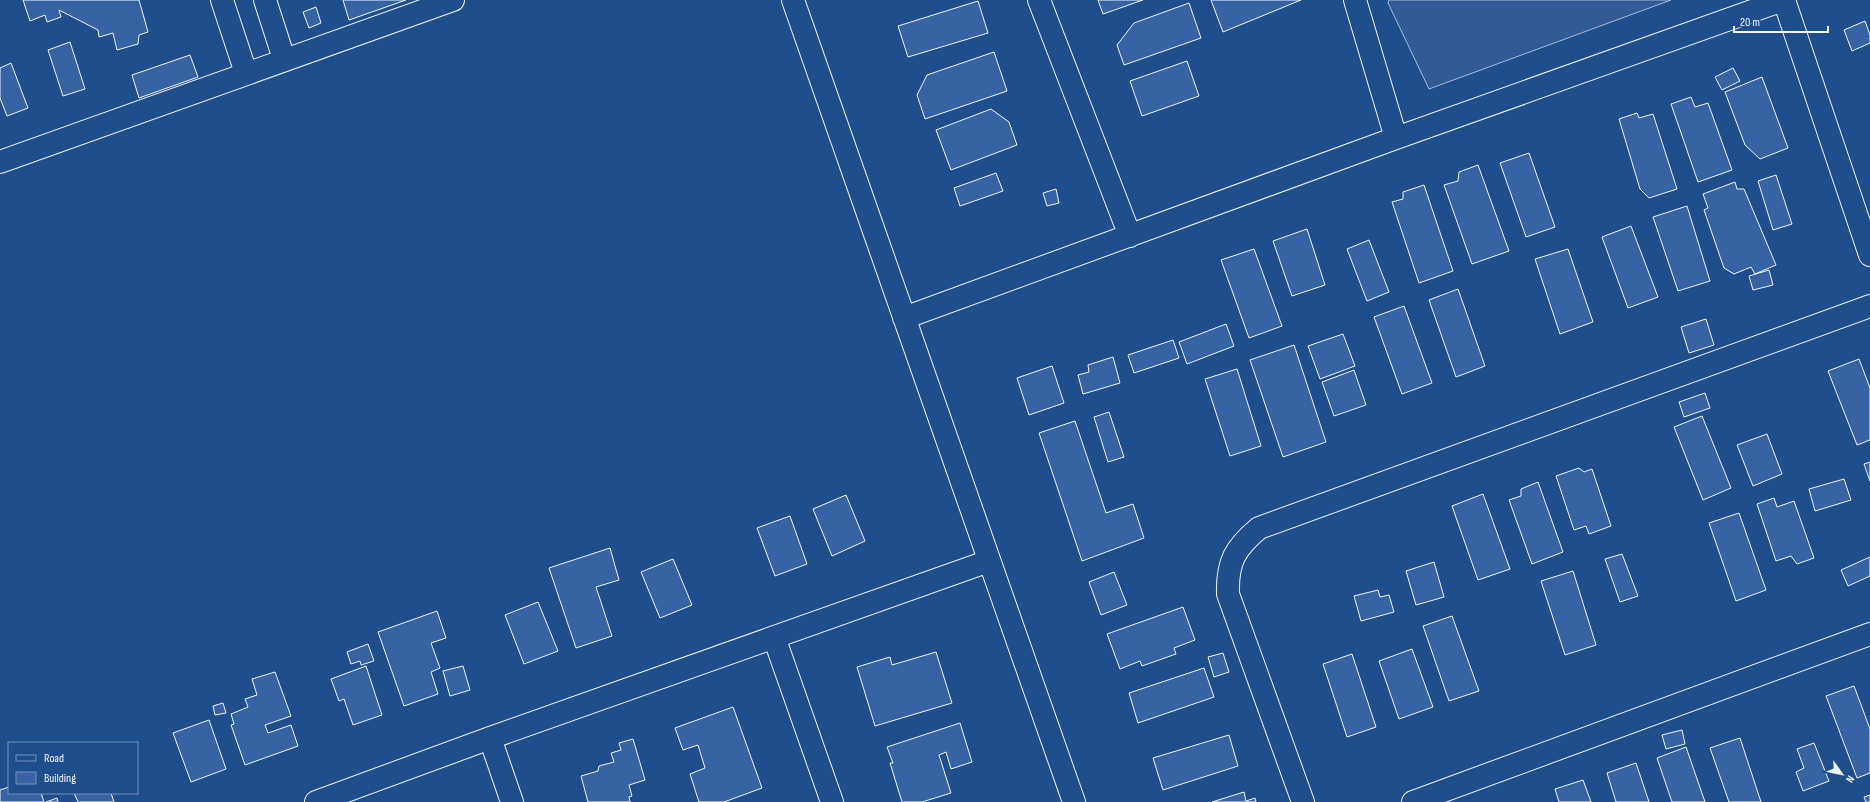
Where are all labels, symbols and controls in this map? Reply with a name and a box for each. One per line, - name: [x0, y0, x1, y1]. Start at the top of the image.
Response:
- scale bar: [1734, 8, 1828, 34]
- text: 20 m: [1740, 15, 1760, 30]
- legend: [8, 742, 138, 794]
- text: Road: [44, 751, 64, 766]
- north arrow: [1822, 754, 1862, 794]
- text: Building: [44, 771, 76, 786]
- text: N: [1843, 773, 1857, 785]

